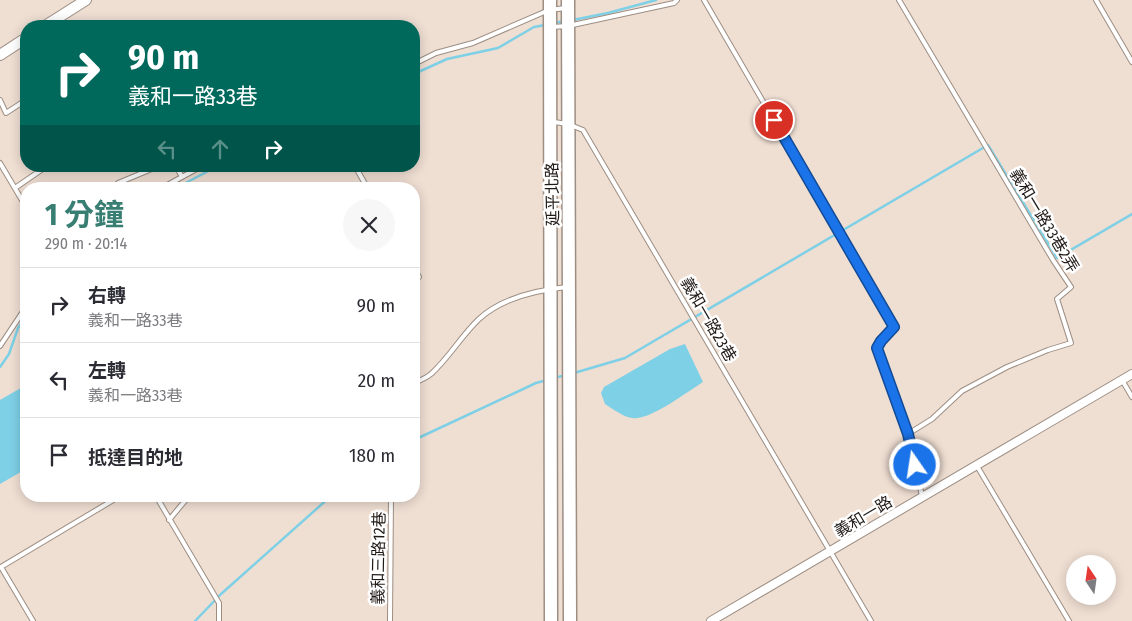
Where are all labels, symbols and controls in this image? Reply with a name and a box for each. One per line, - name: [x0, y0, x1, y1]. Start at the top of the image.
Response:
- text: 90 m: [128, 36, 199, 78]
- icon: right: [45, 40, 110, 105]
- text: 義和一路33巷: [128, 83, 258, 110]
- pin: [753, 99, 795, 141]
- icon: arrive: [760, 106, 788, 134]
- icon: left: [153, 135, 181, 163]
- icon: ahead: [206, 135, 234, 163]
- icon: right: [259, 135, 287, 163]
- street label: 延平北路: [542, 162, 563, 226]
- street label: 義和一路33巷2弄: [1006, 165, 1083, 276]
- text: 1 分鐘: [45, 197, 124, 233]
- button: close: [343, 199, 395, 251]
- text: 290 m · 20:14: [45, 234, 127, 253]
- street label: 義和一路23巷: [677, 274, 740, 365]
- text: 右轉: [88, 284, 126, 307]
- icon: right: [45, 291, 73, 319]
- text: 90 m: [357, 294, 395, 317]
- text: 義和一路33巷: [88, 311, 182, 330]
- text: 左轉: [88, 359, 126, 382]
- icon: left: [45, 366, 73, 394]
- text: 20 m: [358, 369, 395, 392]
- text: 義和一路33巷: [88, 386, 182, 405]
- position arrow: [888, 438, 940, 490]
- icon: arrive: [45, 441, 73, 469]
- text: 180 m: [349, 444, 395, 467]
- text: 抵達目的地: [88, 446, 183, 469]
- street label: 義和一路: [831, 492, 896, 541]
- street label: 義和三路12巷: [368, 511, 389, 605]
- north arrow: [1066, 555, 1116, 605]
- map controls: [1066, 555, 1116, 605]

